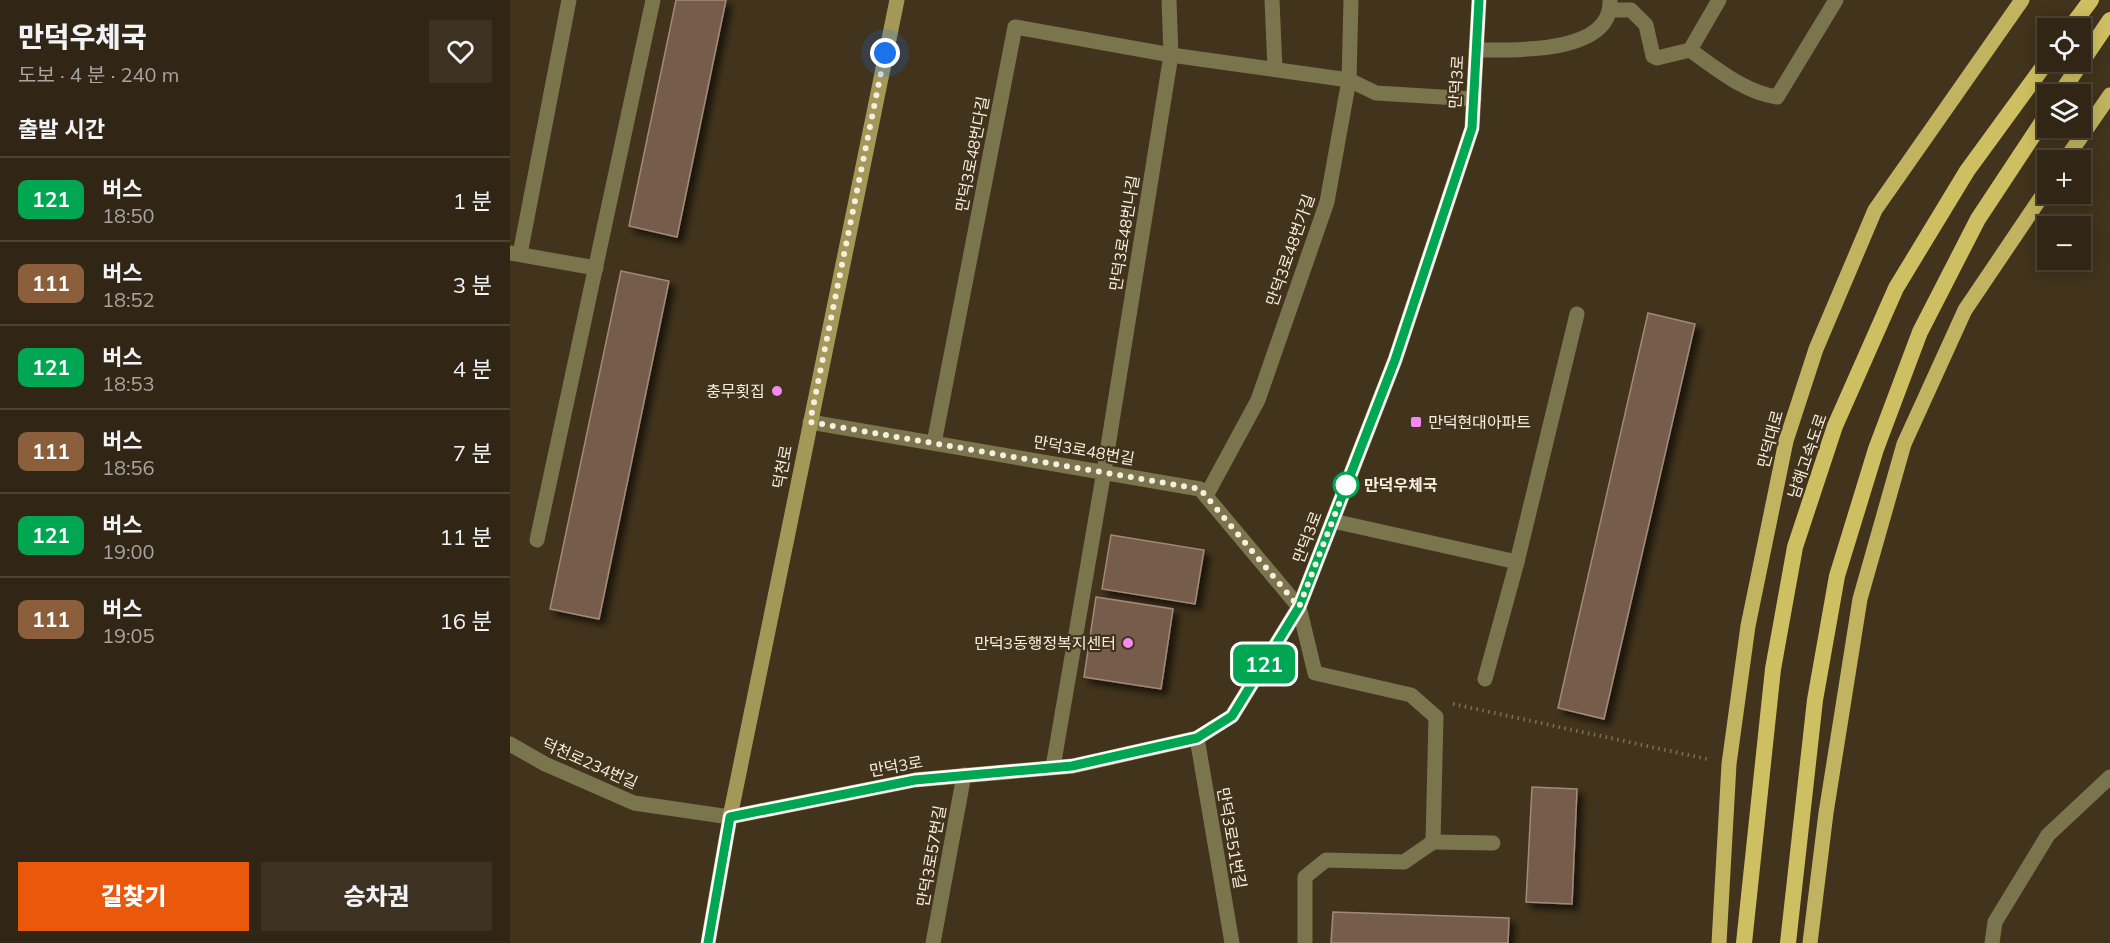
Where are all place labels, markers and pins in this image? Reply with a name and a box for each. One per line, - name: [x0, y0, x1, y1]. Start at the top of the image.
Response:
- place label: 충무횟집: [706, 381, 765, 401]
- marker: 충무횟집: [770, 384, 784, 398]
- place label: 만덕현대아파트: [1428, 412, 1531, 432]
- marker: 만덕현대아파트: [1409, 415, 1423, 429]
- marker: 만덕우체국: [1333, 472, 1359, 498]
- place label: 만덕우체국: [1364, 475, 1438, 495]
- place label: 만덕3동행정복지센터: [974, 633, 1116, 653]
- marker: 만덕3동행정복지센터: [1121, 636, 1135, 650]

